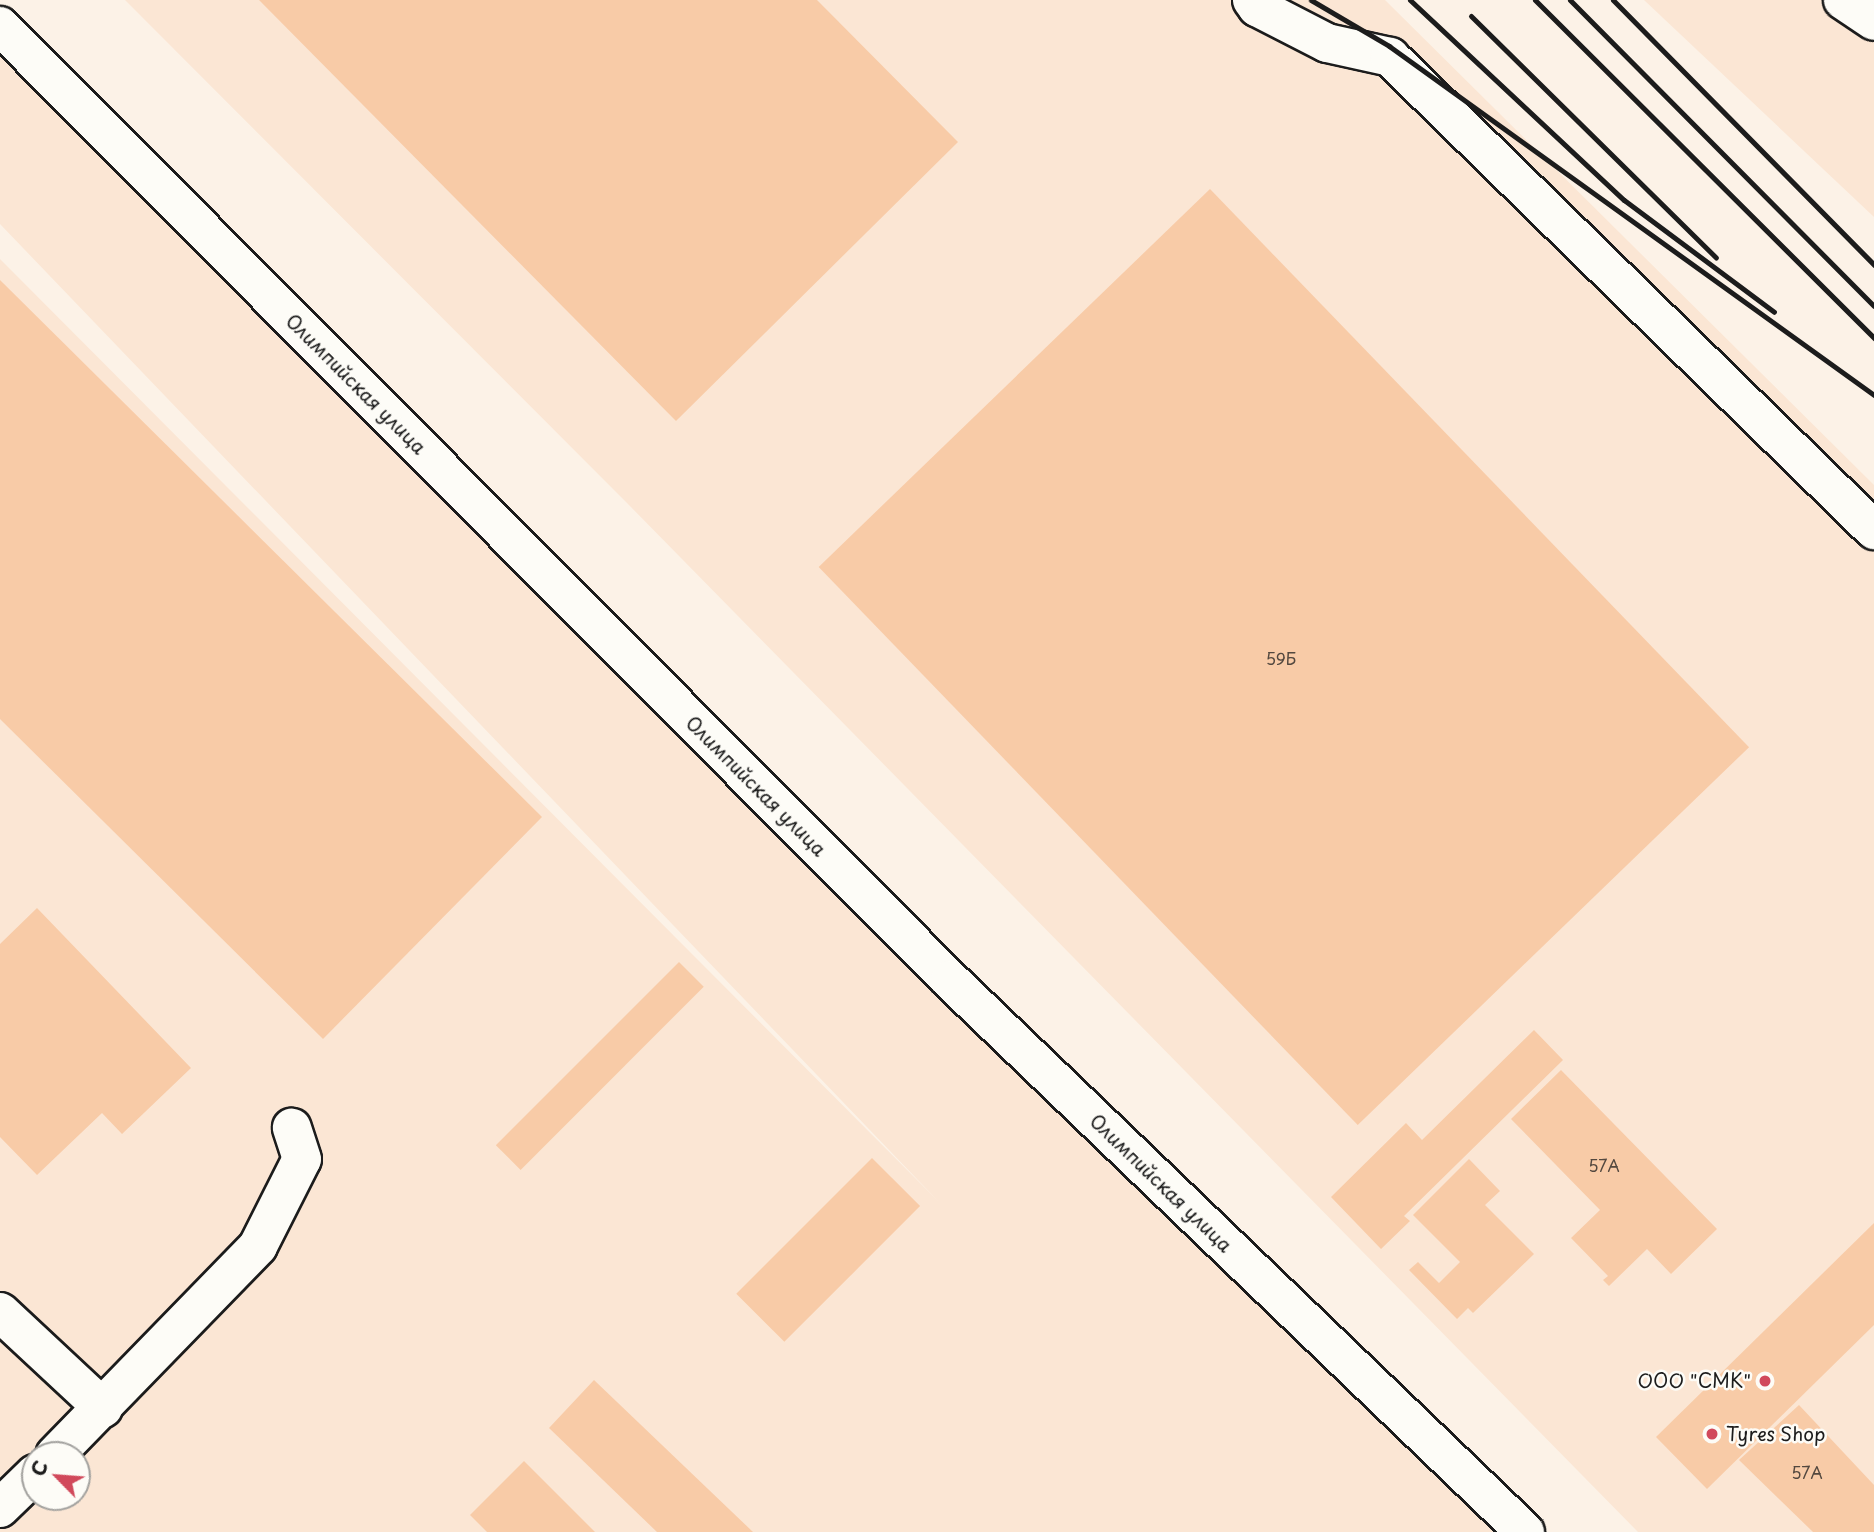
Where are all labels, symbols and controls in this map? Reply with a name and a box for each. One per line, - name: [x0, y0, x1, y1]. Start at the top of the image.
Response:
- street label: Олимпийская улица: [281, 309, 431, 459]
- house number: 59Б: [1266, 648, 1296, 668]
- street label: Олимпийская улица: [681, 711, 831, 861]
- street label: Олимпийская улица: [1085, 1109, 1237, 1257]
- house number: 57А: [1588, 1155, 1620, 1175]
- place label: ООО "СМК": [1638, 1370, 1751, 1392]
- marker: ООО "СМК": [1757, 1373, 1773, 1389]
- place label: Tyres Shop: [1726, 1423, 1827, 1445]
- marker: Tyres Shop: [1704, 1426, 1720, 1442]
- north arrow: [21, 1441, 91, 1511]
- text: С: [23, 1456, 54, 1480]
- house number: 57А: [1791, 1462, 1823, 1482]

